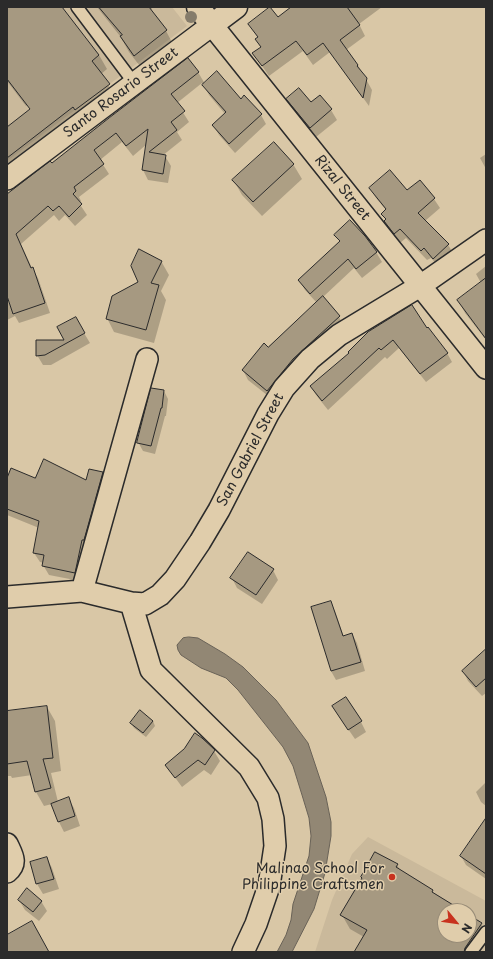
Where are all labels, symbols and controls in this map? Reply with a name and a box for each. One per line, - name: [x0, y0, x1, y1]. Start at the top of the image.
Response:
- street label: Santo Rosario Street: [60, 44, 182, 142]
- street label: Rizal Street: [311, 152, 373, 224]
- street label: San Gabriel Street: [214, 391, 288, 509]
- place label: Malinao School For Philippine Craftsmen: [242, 861, 384, 894]
- marker: Malinao School For Philippine Craftsmen: [387, 872, 397, 882]
- north arrow: [437, 903, 477, 943]
- text: N: [458, 921, 477, 937]

